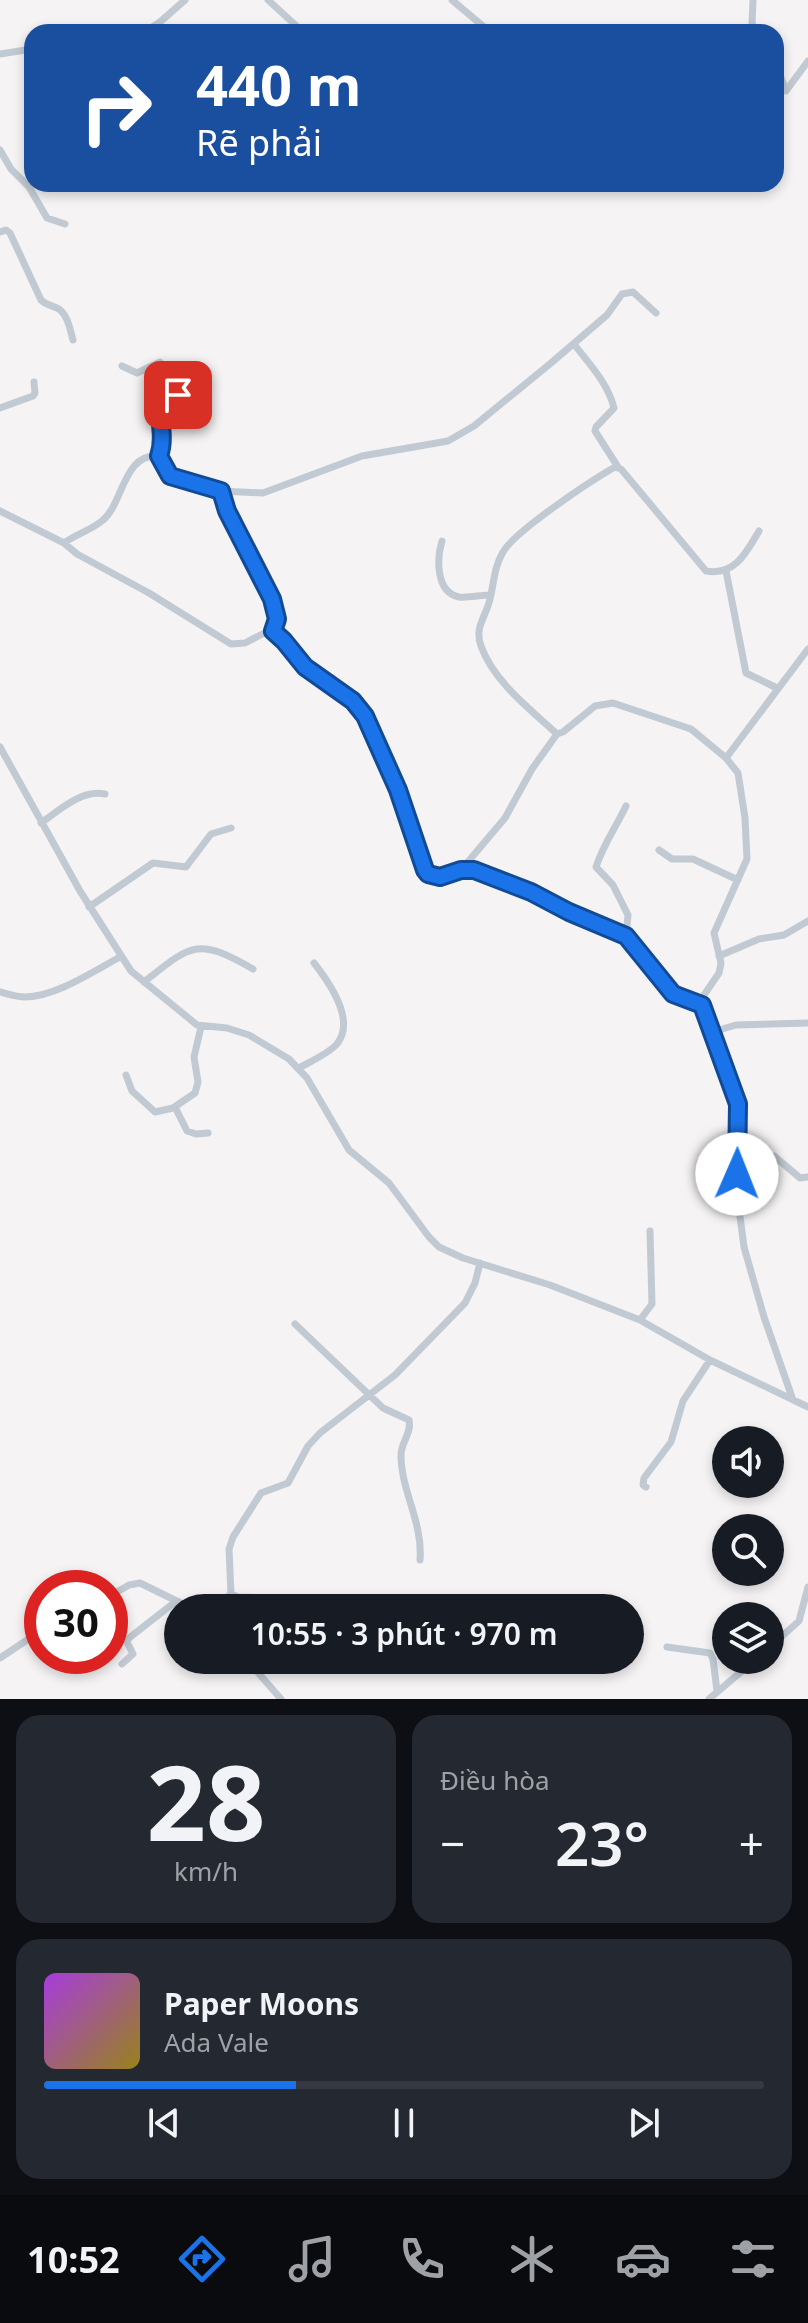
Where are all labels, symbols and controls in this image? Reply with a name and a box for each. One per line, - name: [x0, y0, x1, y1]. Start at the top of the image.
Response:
- text: 440 m: [196, 46, 361, 122]
- icon: right: [64, 56, 168, 160]
- text: Rẽ phải: [196, 118, 322, 167]
- pin: [144, 361, 212, 429]
- icon: arrive: [156, 373, 200, 417]
- position arrow: [695, 1132, 779, 1216]
- map controls: [712, 1426, 784, 1674]
- button: sound: [712, 1426, 784, 1498]
- button: search: [712, 1514, 784, 1586]
- speed limit sign: 30: [24, 1570, 128, 1674]
- button: layers: [712, 1602, 784, 1674]
- text: 10:55 · 3 phút · 970 m: [251, 1613, 557, 1654]
- text: 28: [147, 1730, 265, 1871]
- text: Điều hòa: [440, 1762, 550, 1798]
- text: 23°: [555, 1802, 649, 1884]
- text: −: [440, 1813, 465, 1873]
- text: +: [739, 1813, 764, 1873]
- text: km/h: [174, 1853, 238, 1889]
- text: Paper Moons: [164, 1983, 359, 2024]
- text: Ada Vale: [164, 2024, 269, 2060]
- icon: previous: [142, 2101, 186, 2145]
- icon: pause: [382, 2101, 426, 2145]
- icon: next: [622, 2101, 666, 2145]
- icon: directions: [174, 2231, 230, 2287]
- icon: music: [284, 2231, 340, 2287]
- icon: phone: [394, 2231, 450, 2287]
- icon: climate: [504, 2231, 560, 2287]
- icon: car: [615, 2231, 671, 2287]
- icon: filters: [725, 2231, 781, 2287]
- text: 10:52: [27, 2235, 120, 2284]

